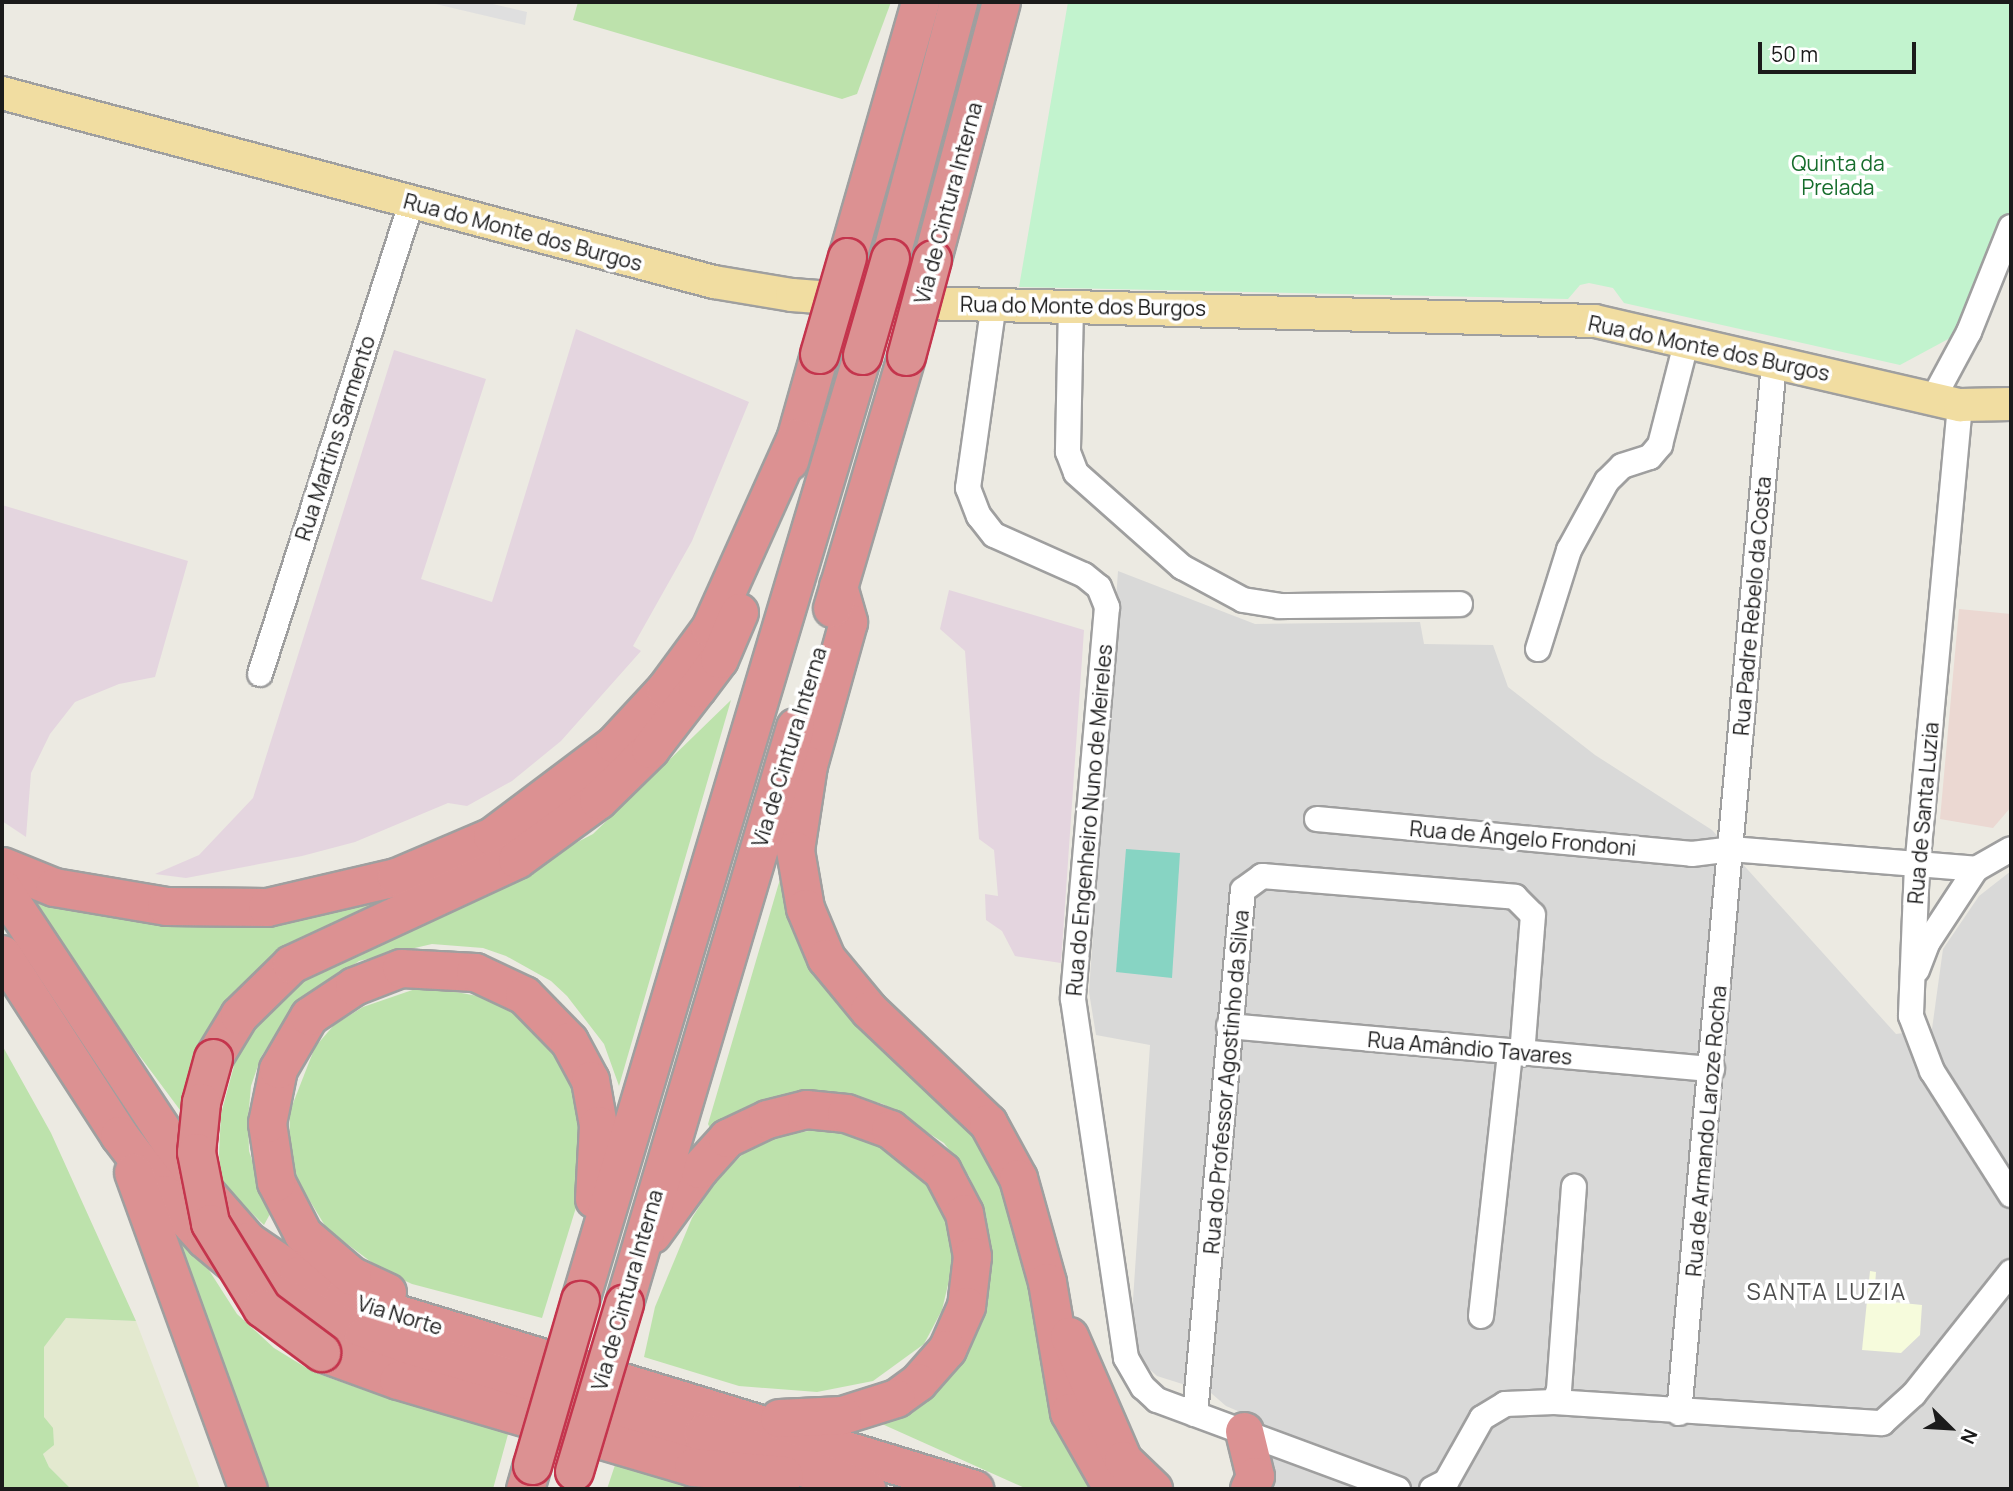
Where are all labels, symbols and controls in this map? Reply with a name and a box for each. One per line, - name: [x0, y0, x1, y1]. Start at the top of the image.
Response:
- scale bar: [1761, 28, 1918, 72]
- text: 50 m: [1771, 40, 1818, 68]
- street label: Via de Cintura Interna: [909, 99, 987, 307]
- park label: Quinta da Prelada: [1791, 150, 1885, 200]
- street label: Rua do Monte dos Burgos: [401, 188, 645, 276]
- street label: Rua do Monte dos Burgos: [960, 291, 1206, 321]
- street label: Rua do Monte dos Burgos: [1586, 310, 1832, 386]
- street label: Rua Martins Sarmento: [290, 332, 380, 544]
- street label: Rua Padre Rebelo da Costa: [1728, 475, 1776, 737]
- street label: Rua do Engenheiro Nuno de Meireles: [1061, 643, 1117, 997]
- street label: Via de Cintura Interna: [747, 644, 831, 850]
- street label: Rua de Santa Luzia: [1902, 721, 1944, 905]
- street label: Rua de Ângelo Frondoni: [1409, 816, 1637, 860]
- street label: Rua do Professor Agostinho da Silva: [1198, 909, 1254, 1255]
- street label: Rua de Armando Laroze Rocha: [1681, 984, 1731, 1278]
- street label: Rua Amândio Tavares: [1367, 1026, 1573, 1070]
- street label: Via de Cintura Interna: [586, 1187, 668, 1393]
- district label: SANTA LUZIA: [1748, 1277, 1906, 1305]
- street label: Via Norte: [354, 1290, 446, 1340]
- north arrow: [1915, 1393, 1985, 1463]
- text: N: [1955, 1425, 1984, 1448]

